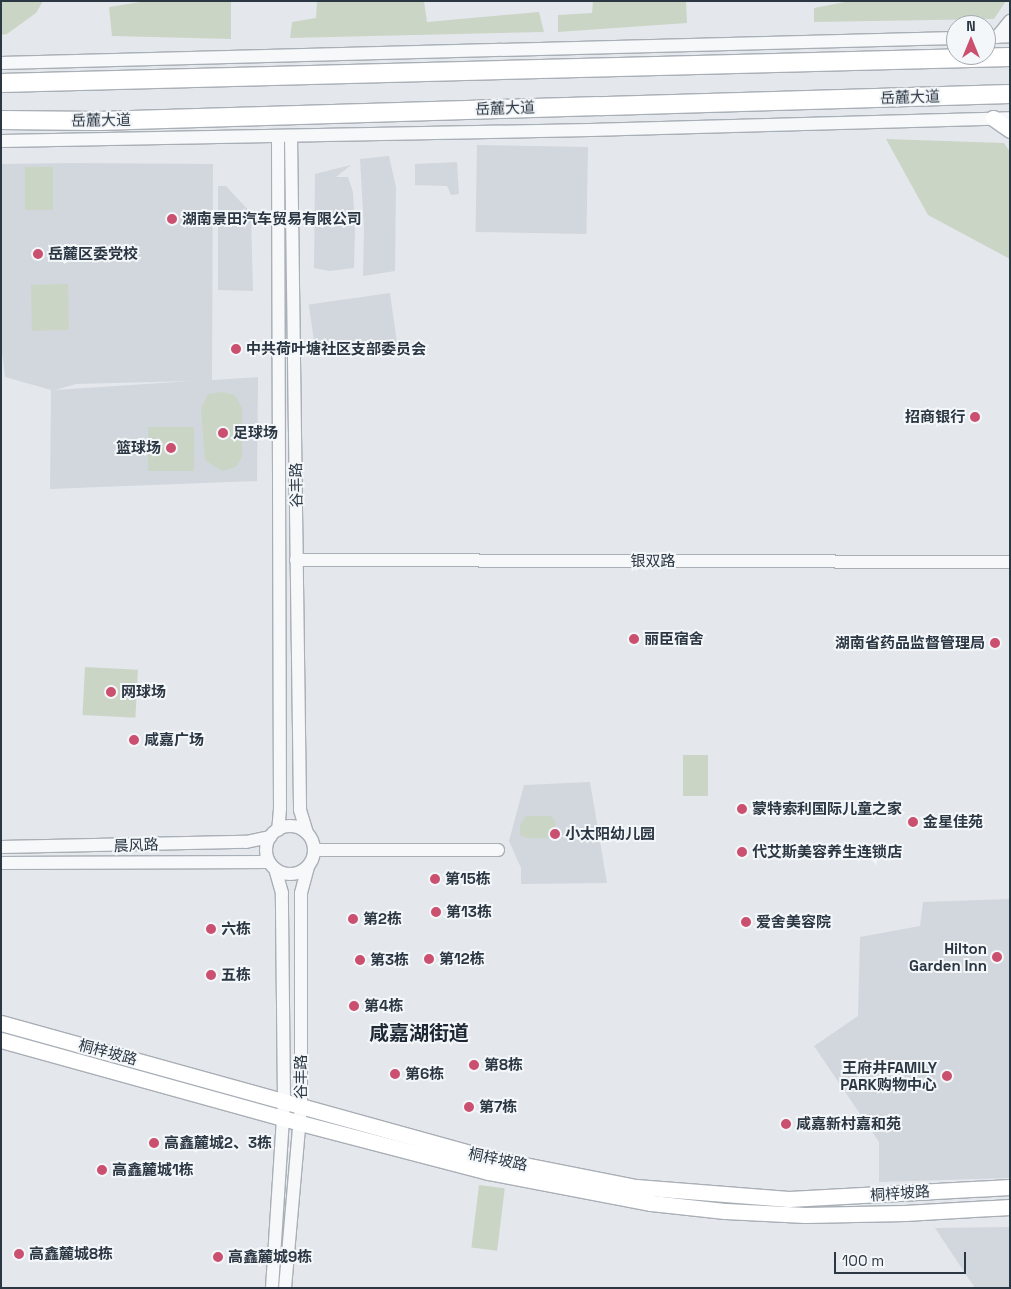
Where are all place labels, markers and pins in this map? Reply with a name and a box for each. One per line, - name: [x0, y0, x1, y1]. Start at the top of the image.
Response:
- place label: 湖南景田汽车贸易有限公司: [182, 210, 362, 228]
- marker: 湖南景田汽车贸易有限公司: [166, 213, 178, 225]
- place label: 岳麓区委党校: [48, 245, 138, 263]
- marker: 岳麓区委党校: [32, 248, 44, 260]
- place label: 中共荷叶塘社区支部委员会: [246, 340, 426, 358]
- marker: 中共荷叶塘社区支部委员会: [230, 343, 242, 355]
- place label: 招商银行: [905, 408, 965, 426]
- marker: 招商银行: [969, 411, 981, 423]
- place label: 足球场: [233, 424, 278, 442]
- marker: 足球场: [217, 427, 229, 439]
- place label: 篮球场: [116, 439, 161, 457]
- marker: 篮球场: [165, 442, 177, 454]
- place label: 丽臣宿舍: [644, 630, 704, 648]
- marker: 丽臣宿舍: [628, 633, 640, 645]
- place label: 湖南省药品监督管理局: [835, 634, 985, 652]
- marker: 湖南省药品监督管理局: [989, 637, 1001, 649]
- place label: 网球场: [121, 683, 166, 701]
- marker: 网球场: [105, 686, 117, 698]
- place label: 咸嘉广场: [144, 731, 204, 749]
- marker: 咸嘉广场: [128, 734, 140, 746]
- place label: 蒙特索利国际儿童之家: [752, 800, 902, 818]
- marker: 蒙特索利国际儿童之家: [736, 803, 748, 815]
- place label: 金星佳苑: [923, 813, 983, 831]
- marker: 金星佳苑: [907, 816, 919, 828]
- place label: 小太阳幼儿园: [565, 825, 655, 843]
- marker: 小太阳幼儿园: [549, 828, 561, 840]
- place label: 代艾斯美容养生连锁店: [752, 843, 902, 861]
- marker: 代艾斯美容养生连锁店: [736, 846, 748, 858]
- place label: 第15栋: [445, 870, 491, 888]
- marker: 第15栋: [429, 873, 441, 885]
- place label: 第13栋: [446, 903, 492, 921]
- marker: 第13栋: [430, 906, 442, 918]
- place label: 第2栋: [363, 910, 402, 928]
- marker: 第2栋: [347, 913, 359, 925]
- place label: 爱舍美容院: [756, 913, 831, 931]
- marker: 爱舍美容院: [740, 916, 752, 928]
- place label: 六栋: [221, 920, 251, 938]
- marker: 六栋: [205, 923, 217, 935]
- place label: Hilton Garden Inn: [909, 939, 987, 974]
- place label: 第12栋: [439, 950, 485, 968]
- place label: 第3栋: [370, 951, 409, 969]
- marker: Hilton Garden Inn: [991, 951, 1003, 963]
- marker: 第12栋: [423, 953, 435, 965]
- marker: 第3栋: [354, 954, 366, 966]
- place label: 五栋: [221, 966, 251, 984]
- marker: 五栋: [205, 969, 217, 981]
- place label: 第4栋: [364, 997, 404, 1015]
- marker: 第4栋: [348, 1000, 360, 1012]
- place label: 第8栋: [484, 1056, 523, 1074]
- place label: 王府井FAMILY PARK购物中心: [840, 1058, 937, 1093]
- marker: 第8栋: [468, 1059, 480, 1071]
- place label: 第6栋: [405, 1065, 444, 1083]
- marker: 第6栋: [389, 1068, 401, 1080]
- marker: 王府井FAMILY PARK购物中心: [941, 1070, 953, 1082]
- place label: 第7栋: [479, 1098, 517, 1116]
- marker: 第7栋: [463, 1101, 475, 1113]
- place label: 咸嘉新村嘉和苑: [796, 1115, 901, 1133]
- marker: 咸嘉新村嘉和苑: [780, 1118, 792, 1130]
- place label: 高鑫麓城2、3栋: [164, 1134, 272, 1152]
- marker: 高鑫麓城2、3栋: [148, 1137, 160, 1149]
- place label: 高鑫麓城1栋: [112, 1161, 194, 1179]
- marker: 高鑫麓城1栋: [96, 1164, 108, 1176]
- place label: 高鑫麓城8栋: [29, 1245, 113, 1263]
- marker: 高鑫麓城8栋: [13, 1248, 25, 1260]
- place label: 高鑫麓城9栋: [228, 1248, 312, 1266]
- marker: 高鑫麓城9栋: [212, 1251, 224, 1263]

